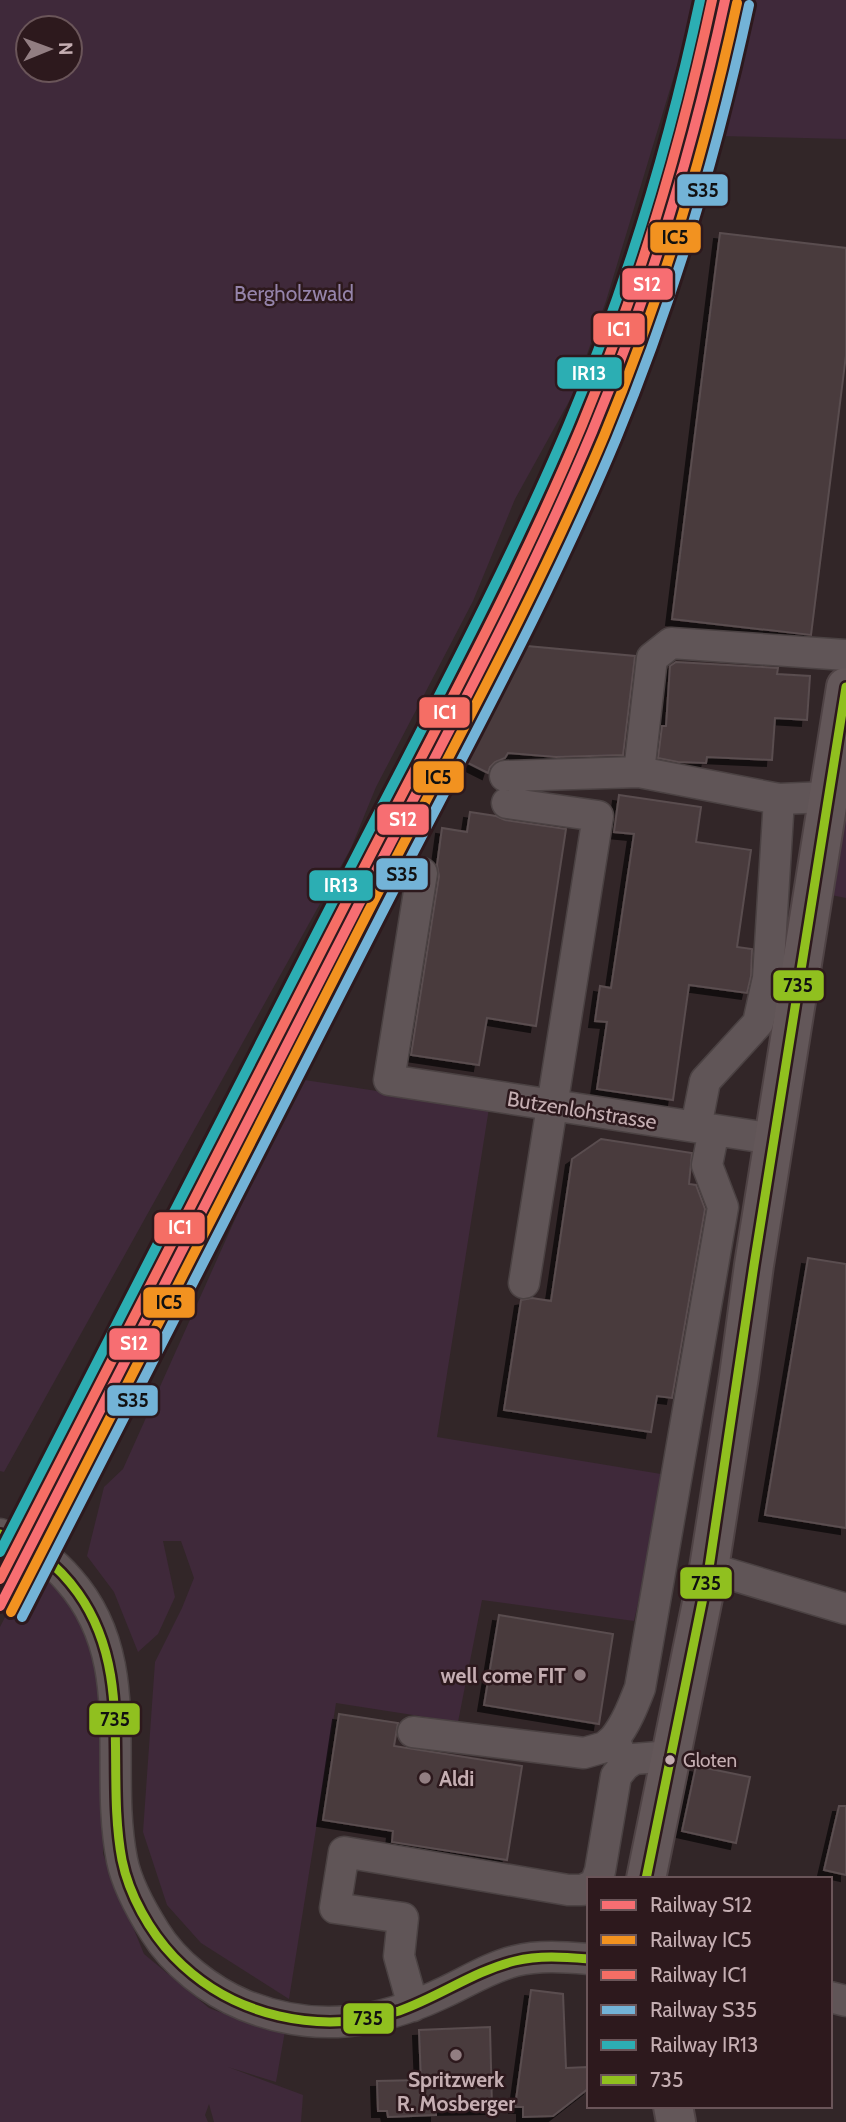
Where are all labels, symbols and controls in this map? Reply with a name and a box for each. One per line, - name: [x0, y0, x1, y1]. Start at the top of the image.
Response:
- north arrow: [14, 14, 84, 84]
- text: N: [54, 42, 77, 56]
- line badge: S35: [676, 173, 729, 207]
- text: S35: [687, 179, 719, 202]
- line badge: IC5: [649, 221, 702, 254]
- text: IC5: [661, 226, 689, 249]
- line badge: S12: [621, 267, 674, 301]
- text: S12: [633, 273, 661, 296]
- park label: Bergholzwald: [234, 281, 354, 306]
- line badge: IC1: [592, 312, 646, 346]
- text: IC1: [607, 318, 631, 341]
- line badge: IR13: [556, 356, 623, 390]
- text: IR13: [572, 362, 606, 385]
- line badge: IC1: [418, 696, 471, 729]
- text: IC1: [433, 701, 457, 724]
- line badge: IC5: [412, 760, 465, 794]
- text: IC5: [424, 766, 452, 789]
- line badge: S12: [376, 803, 430, 836]
- text: S12: [389, 808, 417, 831]
- line badge: S35: [375, 857, 429, 891]
- text: S35: [386, 863, 418, 886]
- line badge: IR13: [308, 869, 374, 902]
- text: IR13: [324, 874, 358, 897]
- line badge: 735: [772, 969, 825, 1002]
- text: 735: [783, 974, 813, 997]
- street label: Butzenlohstrasse: [506, 1086, 659, 1134]
- line badge: IC1: [153, 1211, 206, 1245]
- text: IC1: [168, 1216, 192, 1239]
- line badge: IC5: [142, 1286, 196, 1319]
- text: IC5: [155, 1291, 183, 1314]
- line badge: S12: [108, 1327, 161, 1361]
- text: S12: [120, 1332, 148, 1355]
- line badge: S35: [106, 1384, 159, 1417]
- text: S35: [117, 1389, 149, 1412]
- line badge: 735: [679, 1566, 733, 1600]
- text: 735: [691, 1572, 721, 1595]
- place label: well come FIT: [440, 1663, 566, 1688]
- marker: well come FIT: [572, 1667, 588, 1683]
- line badge: 735: [88, 1702, 141, 1736]
- text: 735: [100, 1708, 130, 1731]
- place label: Gloten: [683, 1749, 737, 1772]
- marker: Gloten: [663, 1753, 677, 1767]
- place label: Aldi: [439, 1766, 474, 1791]
- marker: Aldi: [417, 1770, 433, 1786]
- legend: [587, 1877, 832, 2108]
- text: Railway S12: [650, 1892, 752, 1917]
- text: Railway IC5: [650, 1927, 752, 1952]
- text: Railway IC1: [650, 1962, 747, 1987]
- text: Railway S35: [650, 1997, 757, 2022]
- line badge: 735: [342, 2002, 395, 2035]
- text: 735: [353, 2007, 383, 2030]
- text: Railway IR13: [650, 2032, 758, 2057]
- marker: Spritzwerk R. Mosberger: [448, 2047, 464, 2063]
- place label: Spritzwerk R. Mosberger: [397, 2067, 515, 2116]
- text: 735: [650, 2067, 683, 2092]

